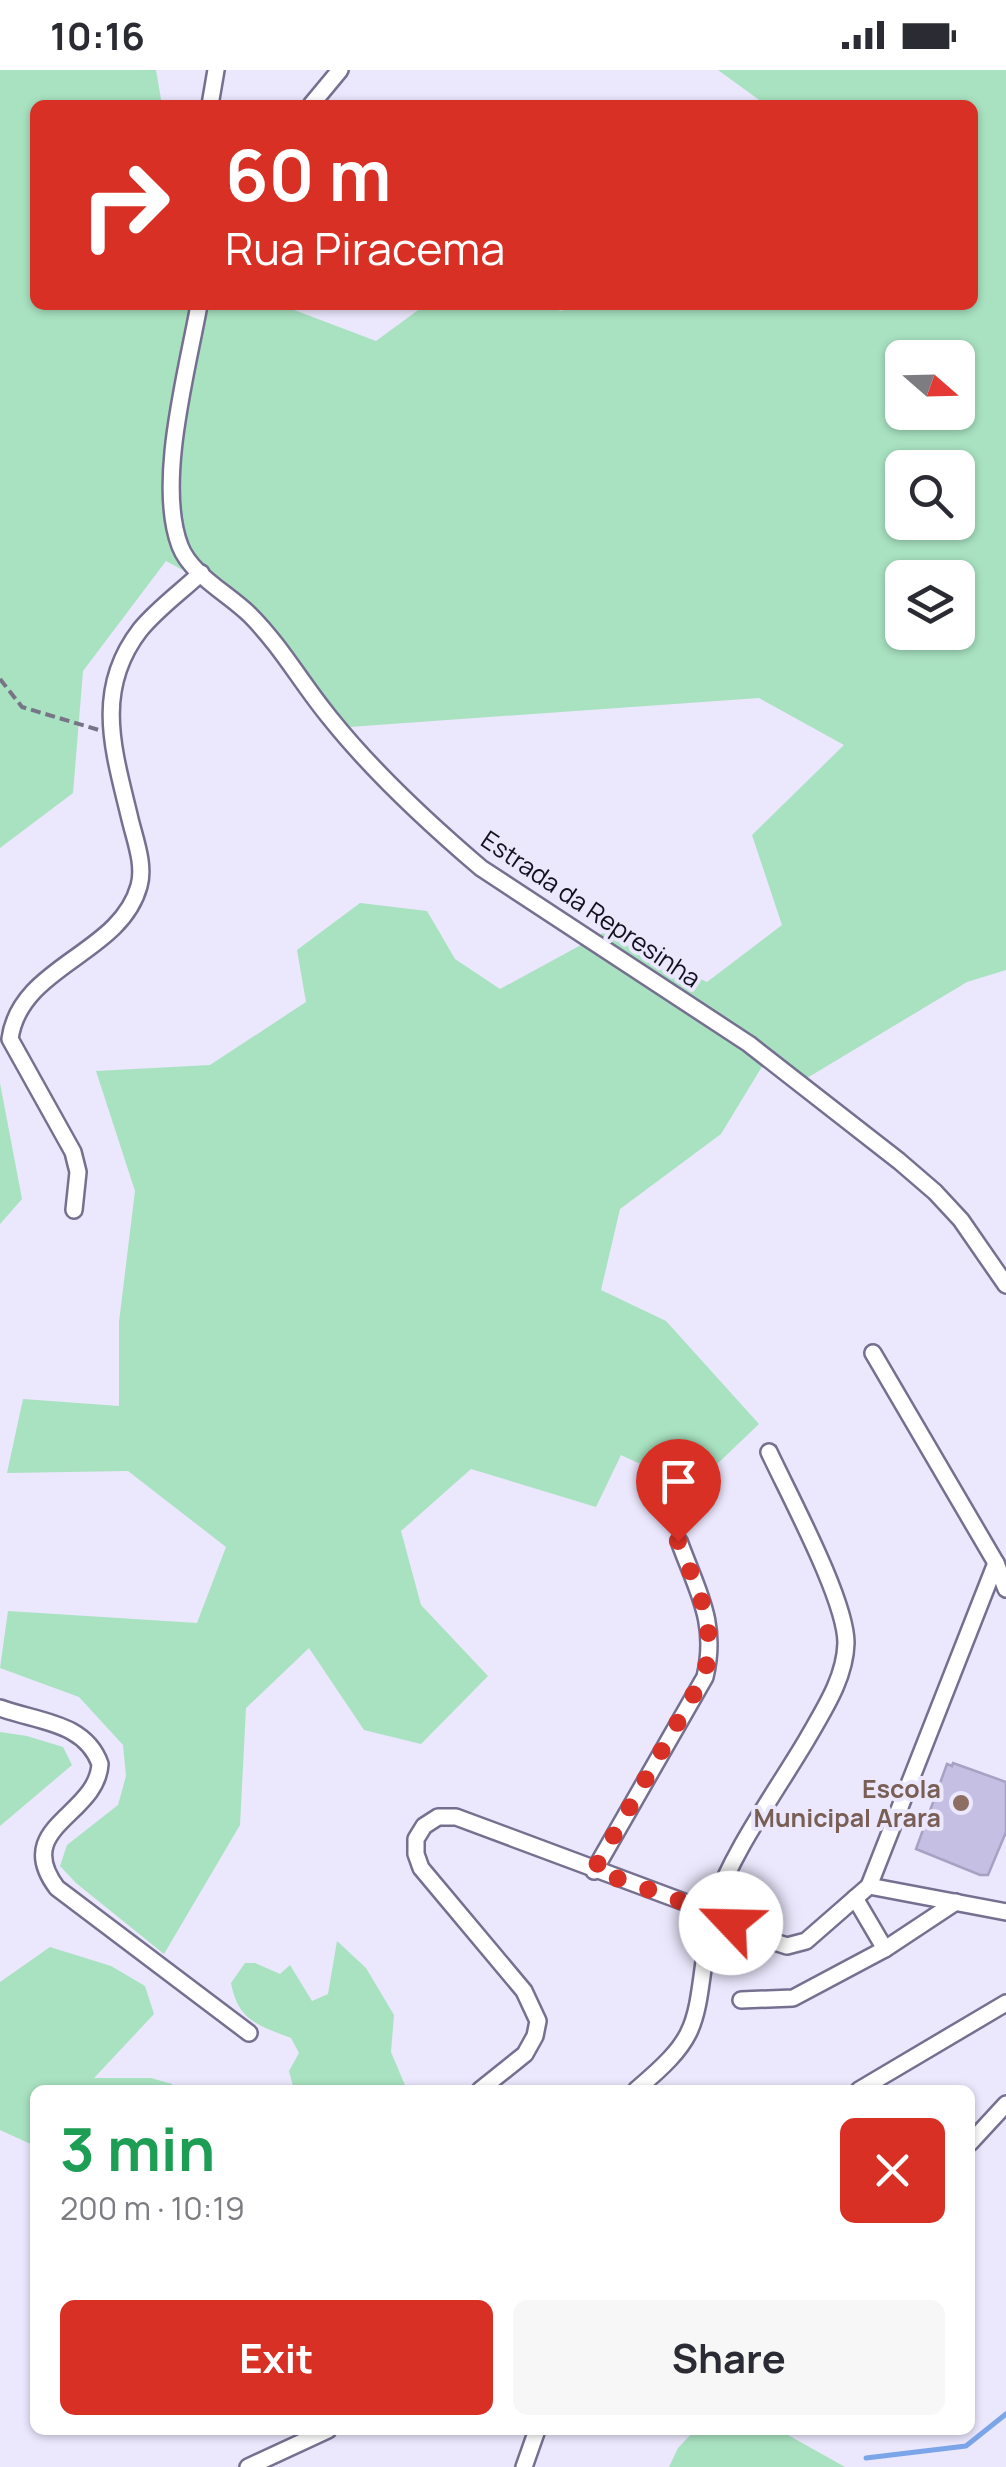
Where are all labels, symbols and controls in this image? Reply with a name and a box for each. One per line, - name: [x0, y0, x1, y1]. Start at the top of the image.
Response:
- text: 10:16: [50, 9, 145, 61]
- text: 60 m: [225, 126, 392, 222]
- icon: right: [60, 140, 190, 270]
- text: Rua Piracema: [225, 217, 505, 279]
- north arrow: [885, 340, 975, 430]
- map controls: [885, 340, 975, 650]
- button: search: [885, 450, 975, 540]
- button: layers: [885, 560, 975, 650]
- street label: Estrada da Represinha: [475, 822, 708, 995]
- pin: [636, 1439, 721, 1542]
- icon: arrive: [651, 1454, 706, 1509]
- place label: Escola Municipal Arara: [754, 1771, 941, 1835]
- marker: Escola Municipal Arara: [950, 1792, 972, 1814]
- position arrow: [679, 1871, 783, 1975]
- text: 3 min: [60, 2107, 215, 2189]
- button: close: [840, 2118, 945, 2223]
- text: 200 m · 10:19: [60, 2186, 245, 2230]
- button: Exit: [60, 2300, 493, 2415]
- button: Share: [513, 2300, 945, 2415]

